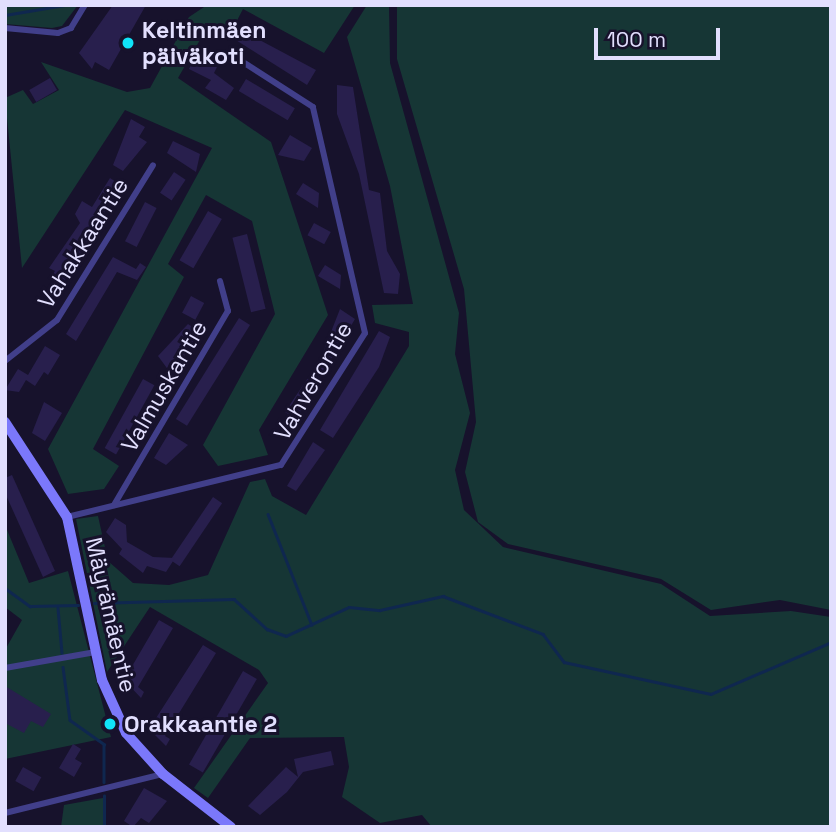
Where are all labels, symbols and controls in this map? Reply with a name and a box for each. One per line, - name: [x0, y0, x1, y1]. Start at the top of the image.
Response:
- scale bar: [598, 14, 724, 58]
- place label: Keltinmäen päiväkoti: [142, 16, 266, 70]
- text: 100 m: [607, 26, 666, 53]
- marker: Keltinmäen päiväkoti: [120, 35, 136, 51]
- street label: Vahakkaantie: [32, 173, 134, 313]
- street label: Valmuskantie: [115, 315, 213, 457]
- street label: Vahverontie: [268, 317, 358, 445]
- street label: Mäyrämäentie: [80, 535, 142, 695]
- place label: Orakkaantie 2: [124, 710, 277, 738]
- marker: Orakkaantie 2: [102, 716, 118, 732]

